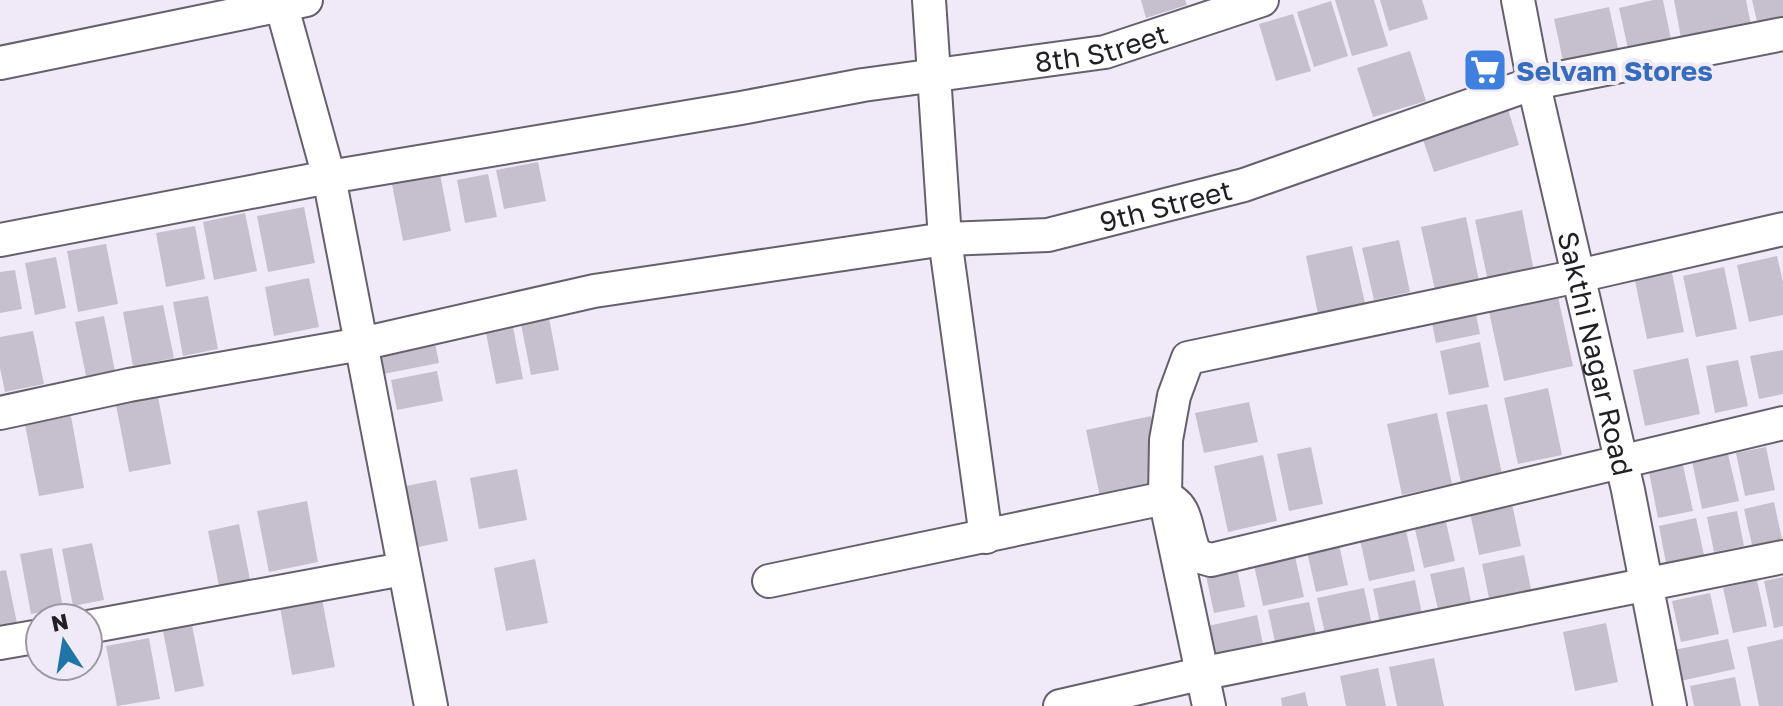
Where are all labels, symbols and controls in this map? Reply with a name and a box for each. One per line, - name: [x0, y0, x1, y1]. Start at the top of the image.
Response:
- street label: 8th Street: [1033, 16, 1172, 78]
- supermarket icon: Selvam Stores: [1461, 46, 1509, 94]
- place label: Selvam Stores: [1516, 54, 1713, 87]
- street label: 9th Street: [1096, 172, 1235, 238]
- street label: Sakthi Nagar Road: [1552, 228, 1641, 479]
- north arrow: [24, 602, 104, 682]
- text: N: [49, 607, 71, 637]

